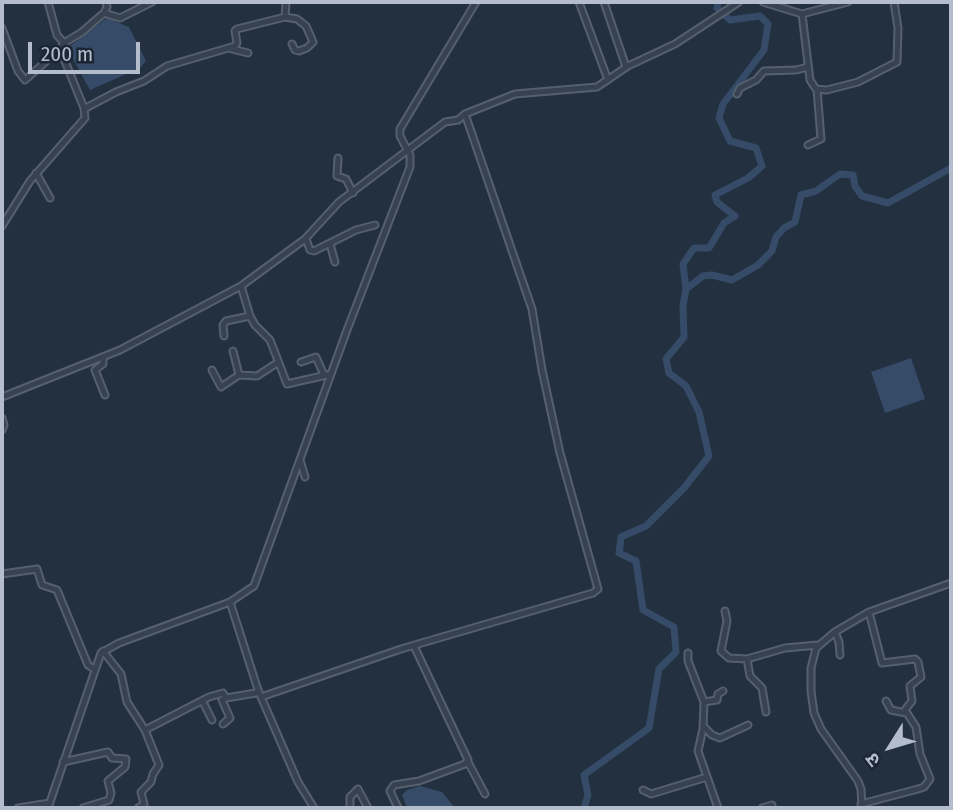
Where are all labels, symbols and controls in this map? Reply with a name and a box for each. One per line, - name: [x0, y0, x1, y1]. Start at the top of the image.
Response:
- scale bar: [32, 28, 144, 72]
- text: 200 m: [41, 41, 93, 67]
- north arrow: [855, 712, 925, 782]
- text: उ: [860, 749, 885, 771]

